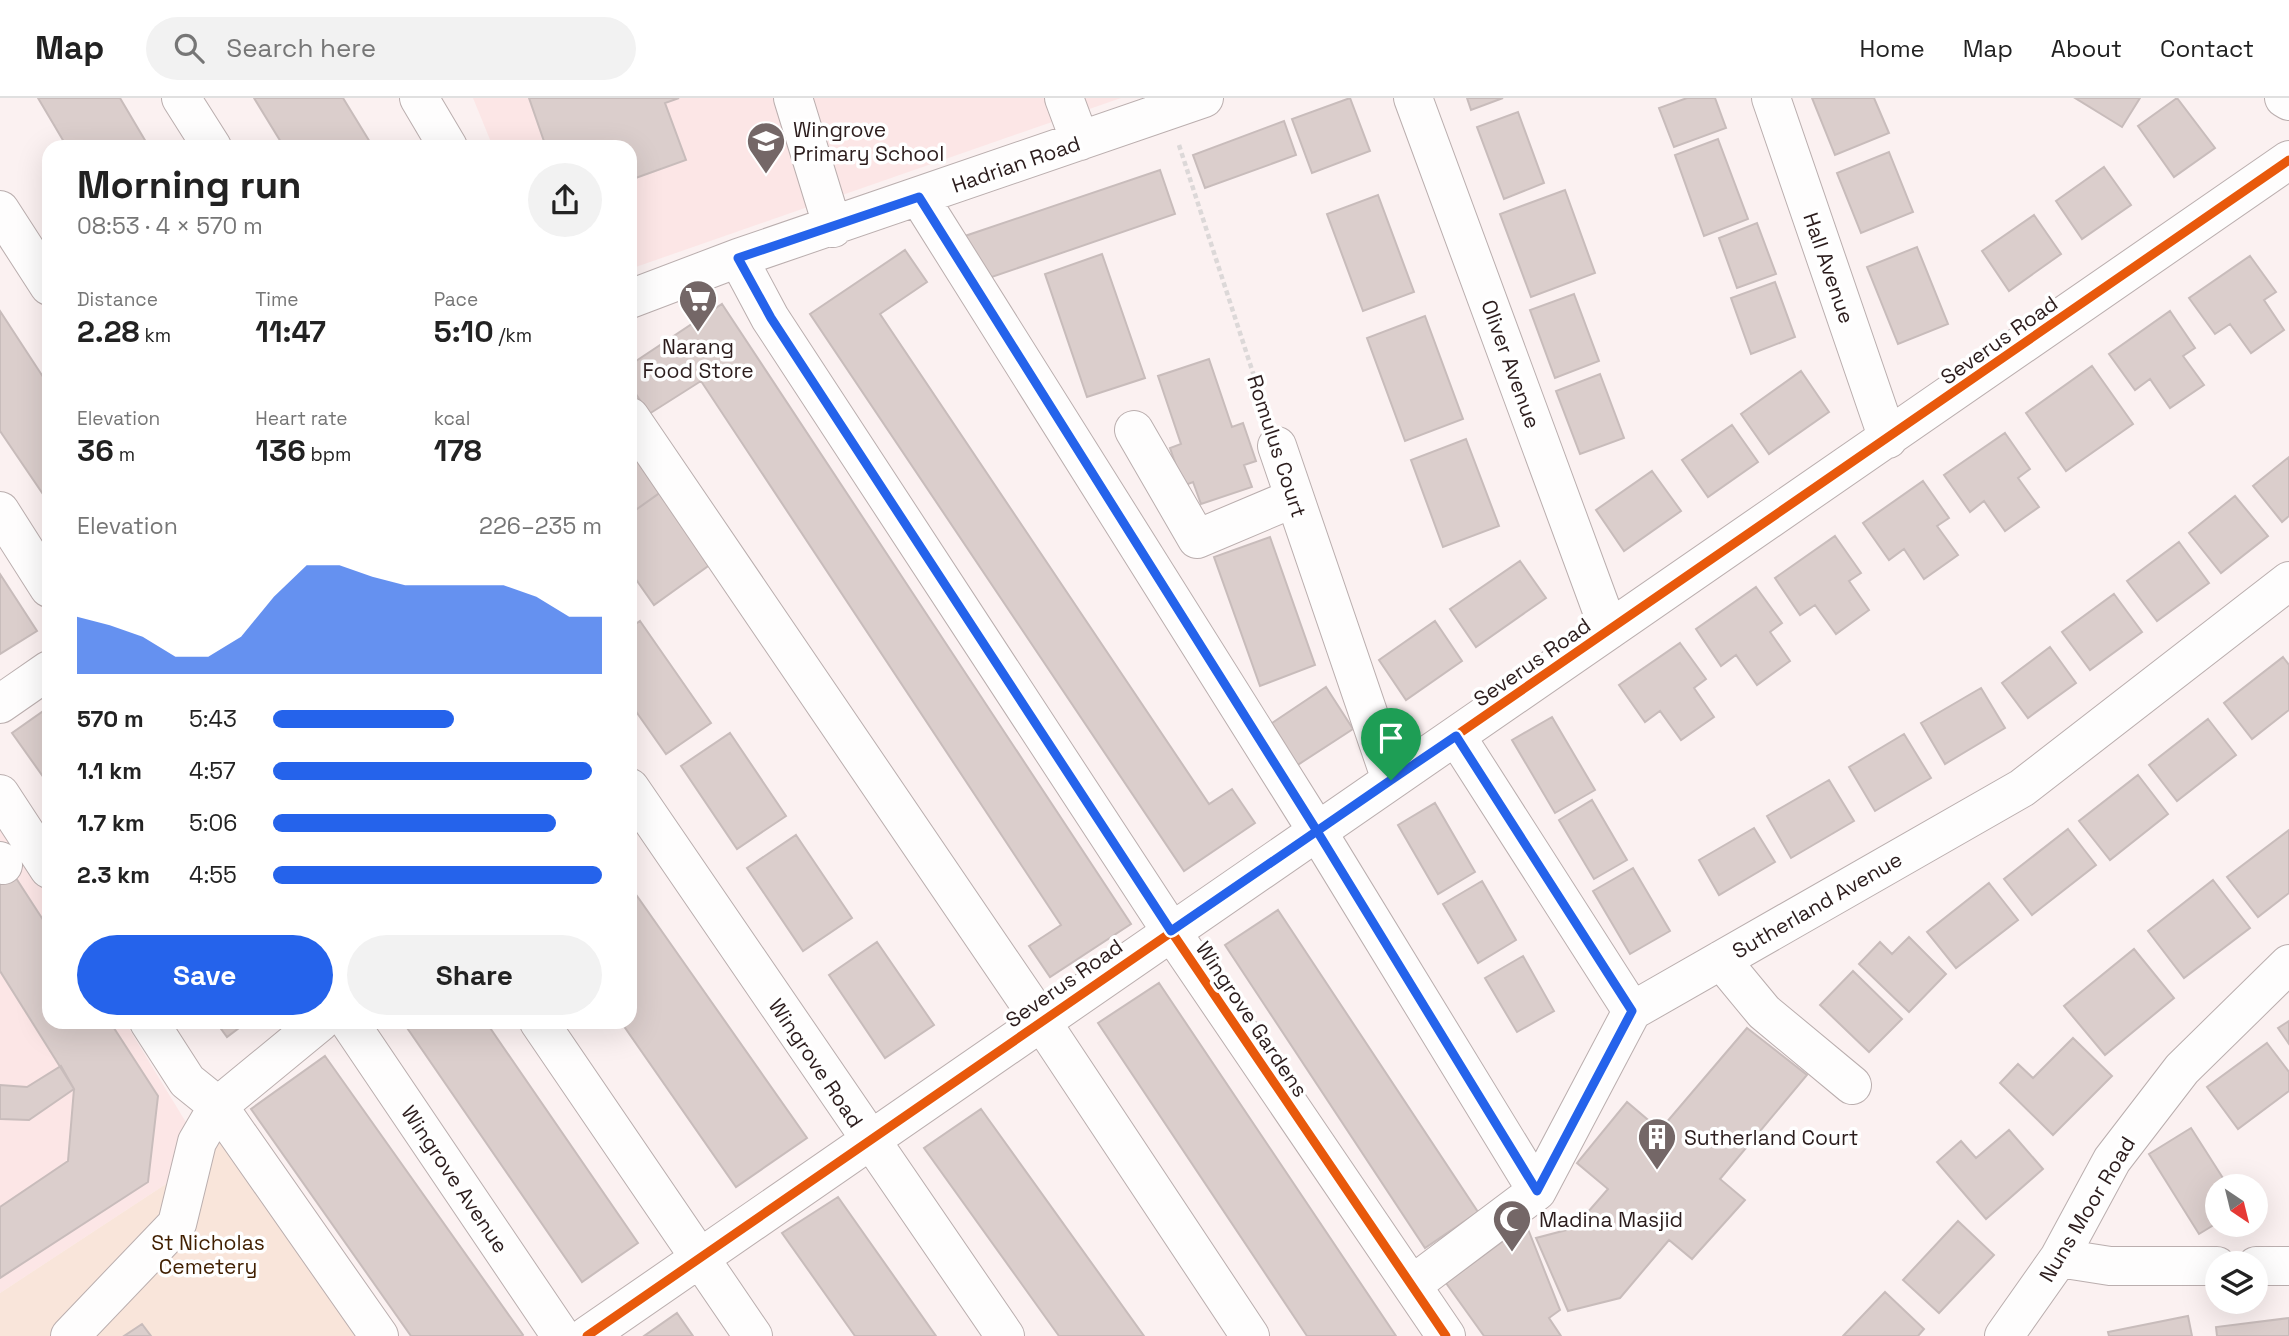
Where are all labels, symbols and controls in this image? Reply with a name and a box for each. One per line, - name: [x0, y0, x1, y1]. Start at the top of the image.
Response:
- search box: [146, 17, 636, 80]
- text: Map: [35, 27, 104, 69]
- icon: search: [170, 29, 208, 67]
- text: Search here: [226, 31, 376, 65]
- text: Home: [1859, 33, 1925, 64]
- text: Map: [1963, 33, 2013, 64]
- text: About: [2051, 33, 2122, 64]
- text: Contact: [2160, 33, 2254, 64]
- place label: Wingrove Primary School: [793, 116, 944, 167]
- school or university icon: Wingrove Primary School: [745, 120, 787, 175]
- street label: Hadrian Road: [948, 129, 1084, 199]
- text: Morning run: [77, 161, 302, 209]
- button: share: [528, 163, 602, 237]
- street label: Hall Avenue: [1797, 209, 1861, 327]
- text: 08:53 · 4 × 570 m: [77, 211, 263, 241]
- supermarket icon: Narang Food Store: [677, 278, 719, 333]
- text: Distance: [77, 287, 158, 312]
- text: Time: [255, 287, 299, 312]
- text: Pace: [434, 287, 478, 312]
- street label: Severus Road: [1935, 290, 2063, 390]
- street label: Oliver Avenue: [1475, 296, 1547, 432]
- text: 2.28: [77, 312, 140, 351]
- text: 11:47: [255, 312, 326, 351]
- text: 5:10: [434, 312, 494, 351]
- text: km: [140, 323, 171, 348]
- text: /km: [494, 323, 532, 348]
- place label: Narang Food Store: [642, 333, 754, 384]
- street label: Romulus Court: [1241, 371, 1313, 521]
- text: Elevation: [77, 406, 160, 431]
- text: Heart rate: [255, 406, 348, 431]
- text: kcal: [434, 406, 470, 431]
- text: 36: [77, 431, 114, 470]
- text: 136: [255, 431, 306, 470]
- text: 178: [434, 431, 482, 470]
- text: m: [114, 442, 135, 467]
- text: bpm: [306, 442, 351, 467]
- text: Elevation: [77, 511, 178, 541]
- text: 226–235 m: [479, 511, 602, 541]
- street label: Severus Road: [1468, 612, 1596, 712]
- text: 570 m: [77, 704, 144, 734]
- text: 5:43: [189, 704, 237, 734]
- pin: [1361, 708, 1421, 780]
- icon: arrive: [1372, 719, 1410, 757]
- text: 1.1 km: [77, 756, 142, 786]
- text: 4:57: [189, 756, 236, 786]
- text: 1.7 km: [77, 808, 145, 838]
- text: 5:06: [189, 808, 237, 838]
- street label: Sutherland Avenue: [1727, 845, 1907, 965]
- text: 2.3 km: [77, 860, 150, 890]
- text: 4:55: [189, 860, 237, 890]
- street label: Severus Road: [1000, 933, 1128, 1033]
- button: Save: [77, 935, 333, 1015]
- button: Share: [347, 935, 602, 1015]
- street label: Wingrove Gardens: [1190, 936, 1314, 1102]
- street label: Wingrove Road: [763, 993, 869, 1133]
- street label: Wingrove Avenue: [396, 1100, 514, 1258]
- building icon: Sutherland Court: [1636, 1116, 1678, 1171]
- place label: Sutherland Court: [1684, 1124, 1859, 1151]
- street label: Nuns Moor Road: [2033, 1131, 2141, 1287]
- north arrow: [2205, 1174, 2268, 1237]
- map controls: [2205, 1174, 2268, 1314]
- mosque icon: Madina Masjid: [1491, 1198, 1533, 1253]
- place label: Madina Masjid: [1539, 1206, 1683, 1233]
- park label: St Nicholas Cemetery: [151, 1229, 265, 1280]
- button: layers: [2205, 1251, 2268, 1314]

